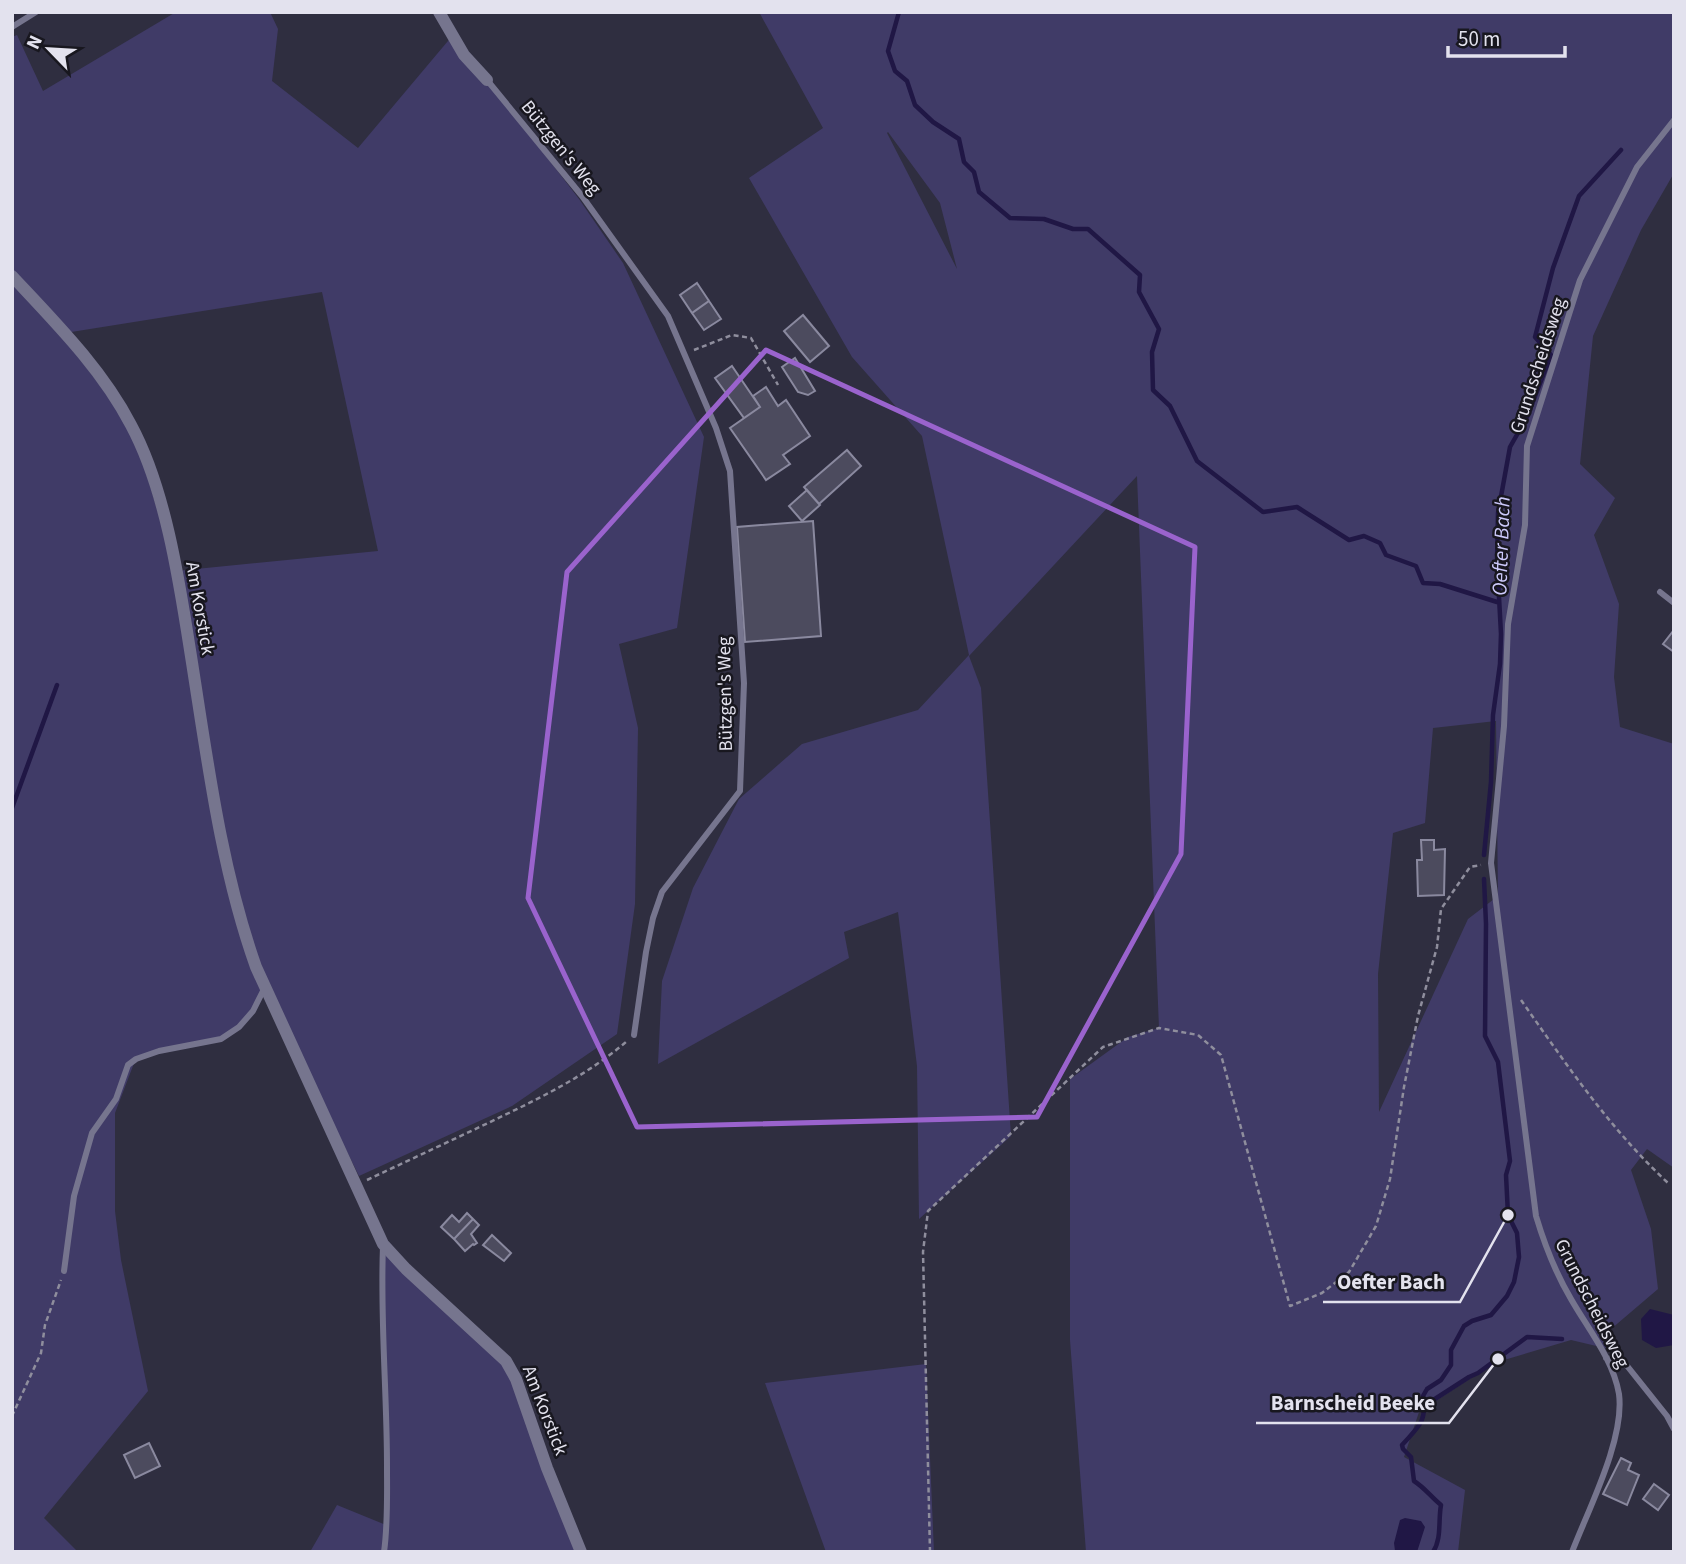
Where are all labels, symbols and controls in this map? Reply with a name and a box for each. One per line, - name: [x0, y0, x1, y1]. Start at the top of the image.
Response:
- north arrow: [14, 14, 84, 84]
- scale bar: [1448, 14, 1565, 58]
- text: 50 m: [1458, 24, 1500, 54]
- text: N: [20, 31, 50, 54]
- street label: Bützgen's Weg: [514, 95, 608, 201]
- street label: Grundscheidsweg: [1504, 294, 1573, 437]
- water label: Oefter Bach: [1484, 496, 1518, 596]
- street label: Am Korstick: [178, 559, 221, 658]
- street label: Bützgen's Weg: [711, 636, 740, 752]
- street label: Grundscheidsweg: [1548, 1234, 1636, 1373]
- callout: Oefter Bach: [1323, 1260, 1460, 1302]
- text: Oefter Bach: [1337, 1267, 1445, 1297]
- street label: Am Korstick: [515, 1362, 574, 1460]
- callout: Barnscheid Beeke: [1256, 1381, 1449, 1423]
- text: Barnscheid Beeke: [1271, 1388, 1435, 1418]

